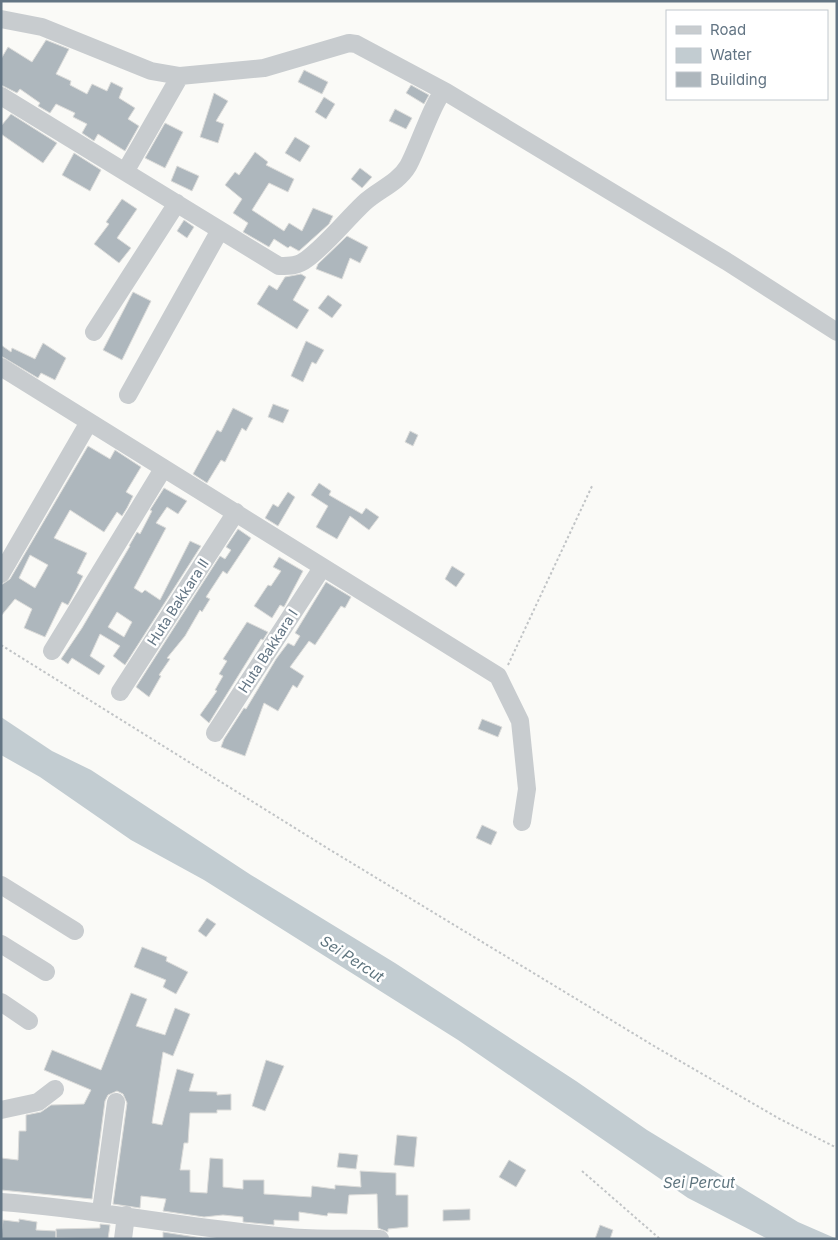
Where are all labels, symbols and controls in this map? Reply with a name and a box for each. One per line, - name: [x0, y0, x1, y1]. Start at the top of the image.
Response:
- legend: [666, 10, 828, 100]
- text: Road: [710, 20, 746, 39]
- text: Water: [710, 45, 752, 64]
- text: Building: [710, 70, 767, 89]
- street label: Huta Bakkara II: [143, 555, 212, 648]
- street label: Huta Bakkara I: [234, 606, 301, 696]
- water label: Sei Percut: [317, 931, 389, 987]
- water label: Sei Percut: [663, 1173, 736, 1192]

